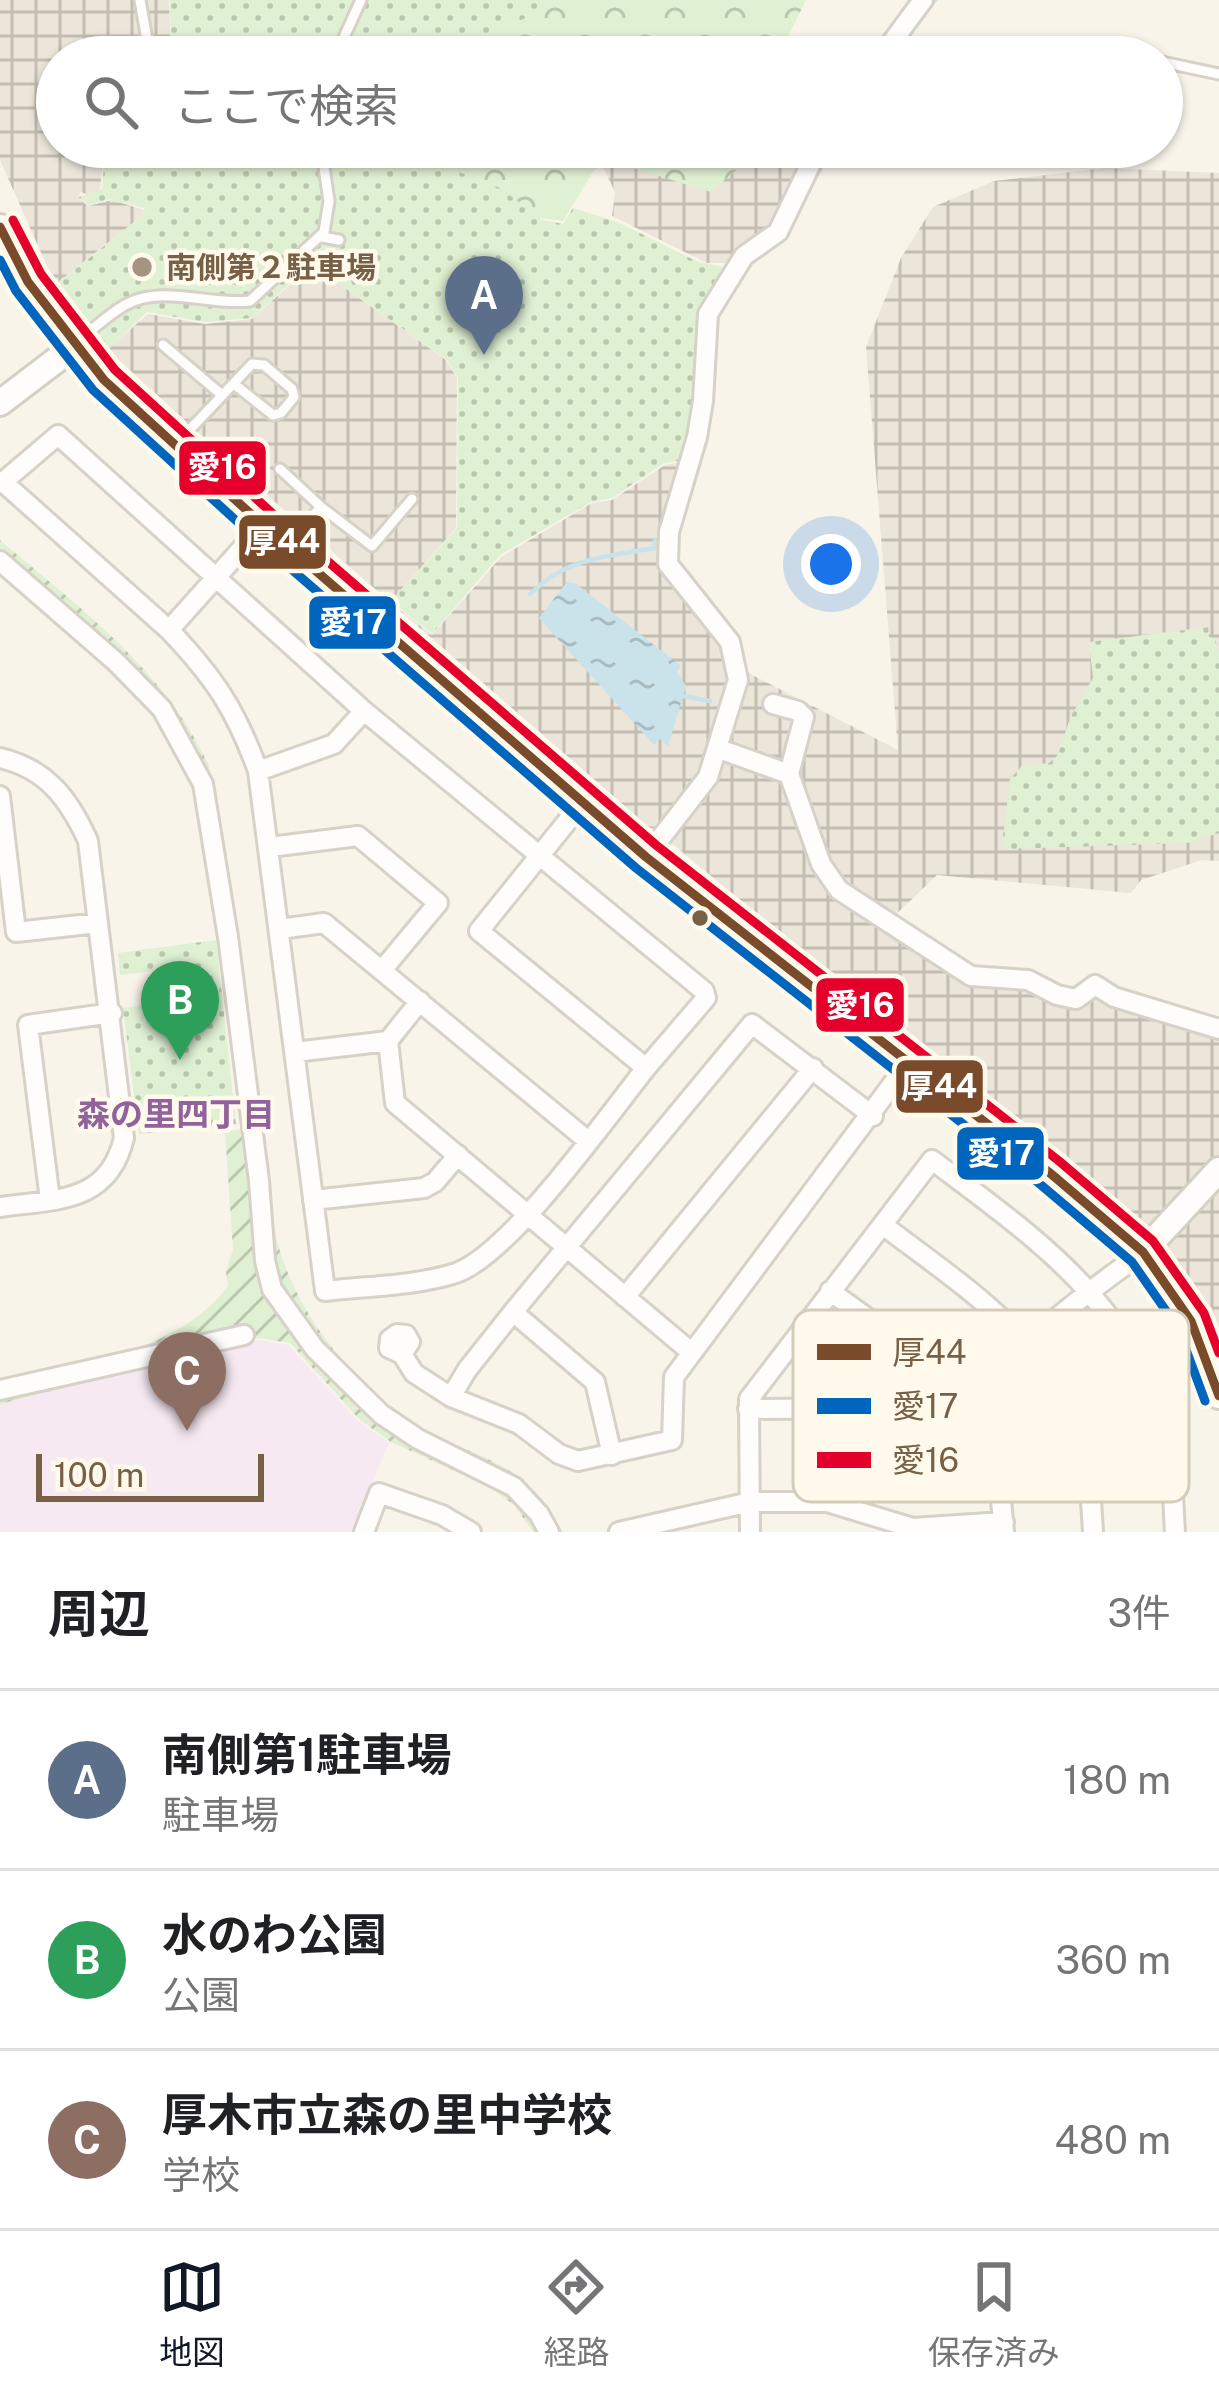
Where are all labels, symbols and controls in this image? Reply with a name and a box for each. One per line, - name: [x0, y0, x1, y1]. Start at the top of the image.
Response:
- search box: [36, 36, 1183, 168]
- icon: search: [78, 69, 144, 135]
- text: ここで検索: [174, 79, 399, 132]
- place label: 南側第２駐車場: [166, 249, 376, 285]
- marker: 南側第２駐車場: [129, 254, 155, 280]
- pin: A: [445, 256, 523, 355]
- line badge: 愛16: [177, 439, 268, 497]
- text: 愛16: [188, 448, 256, 486]
- line badge: 厚44: [237, 513, 328, 571]
- text: 厚44: [244, 522, 320, 560]
- your location: [801, 534, 861, 594]
- line badge: 愛17: [307, 594, 398, 651]
- text: 愛17: [319, 603, 387, 641]
- unlabelled marker: [689, 907, 711, 929]
- pin: B: [141, 961, 219, 1060]
- line badge: 愛16: [814, 976, 906, 1034]
- text: 愛16: [826, 986, 894, 1024]
- line badge: 厚44: [894, 1058, 985, 1115]
- text: 厚44: [901, 1067, 977, 1105]
- district label: 森の里四丁目: [77, 1095, 275, 1133]
- line badge: 愛17: [955, 1125, 1046, 1182]
- text: 愛17: [967, 1134, 1035, 1172]
- legend: [793, 1310, 1189, 1502]
- pin: C: [148, 1332, 226, 1431]
- text: 厚44: [892, 1333, 966, 1371]
- text: 愛17: [892, 1387, 958, 1425]
- text: 愛16: [892, 1441, 959, 1479]
- scale bar: [36, 1448, 264, 1501]
- text: 100 m: [54, 1456, 144, 1494]
- text: 周辺: [48, 1584, 150, 1643]
- text: 3件: [1107, 1590, 1171, 1636]
- text: 南側第1駐車場: [162, 1728, 451, 1781]
- text: A: [73, 1757, 101, 1803]
- text: 180 m: [1063, 1757, 1171, 1803]
- text: 駐車場: [162, 1792, 279, 1838]
- text: 水のわ公園: [162, 1908, 387, 1961]
- text: B: [74, 1937, 100, 1983]
- text: 360 m: [1056, 1937, 1171, 1983]
- text: 公園: [162, 1972, 240, 2018]
- text: 厚木市立森の里中学校: [162, 2088, 612, 2141]
- text: C: [73, 2117, 101, 2163]
- text: 480 m: [1054, 2117, 1171, 2163]
- text: 学校: [162, 2152, 240, 2198]
- tab: 地図: [159, 2254, 225, 2374]
- tab: 経路: [543, 2254, 609, 2374]
- tab: 保存済み: [928, 2254, 1060, 2374]

